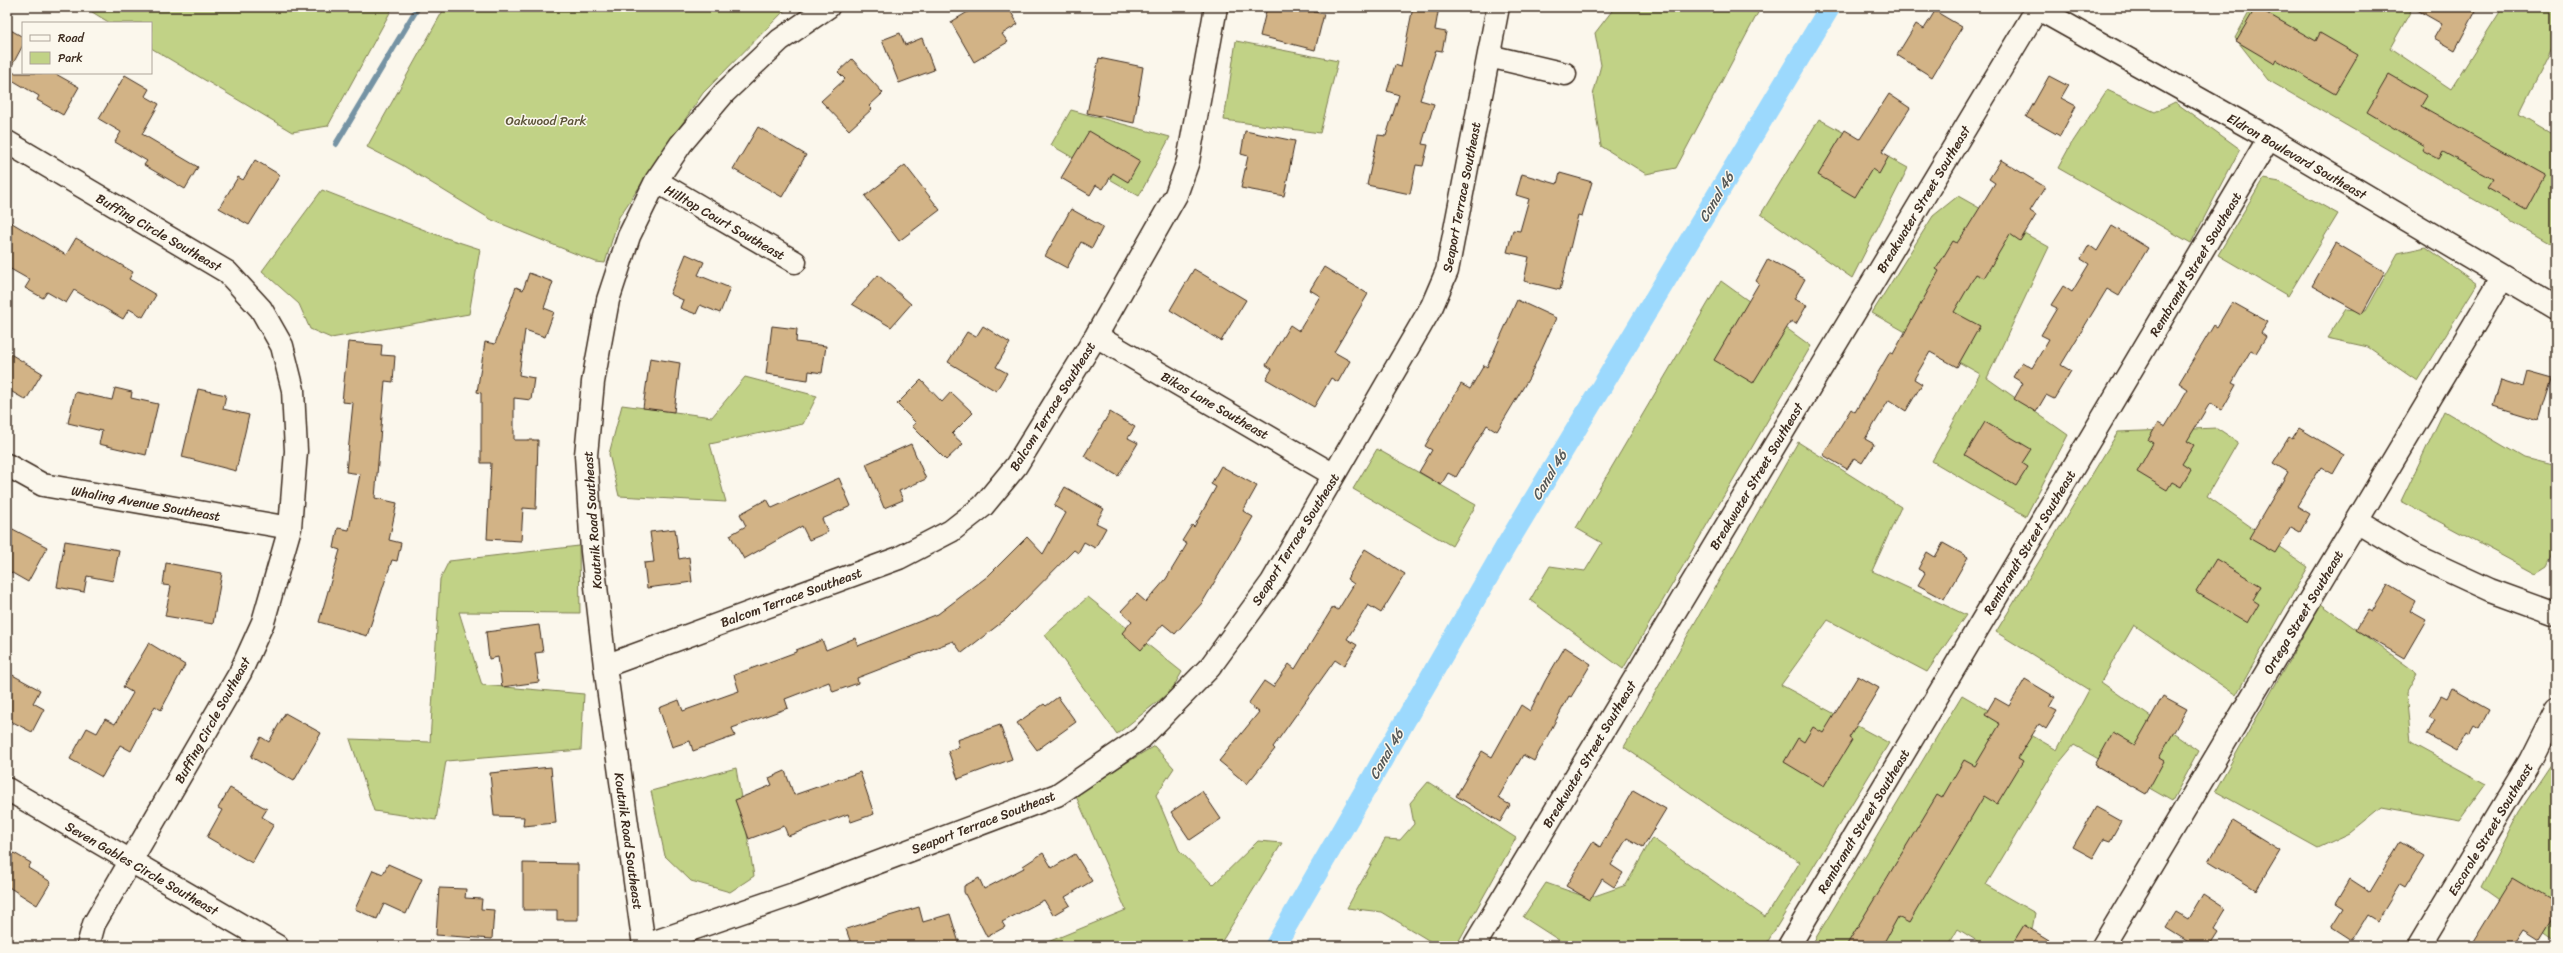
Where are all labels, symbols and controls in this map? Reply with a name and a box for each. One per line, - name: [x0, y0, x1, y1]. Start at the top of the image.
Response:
- legend: [22, 22, 152, 74]
- text: Road: [58, 27, 85, 49]
- text: Park: [58, 47, 83, 69]
- street label: Eldron Boulevard Southeast: [2222, 107, 2372, 206]
- park label: Oakwood Park: [506, 109, 586, 132]
- street label: Seaport Terrace Southeast: [1436, 120, 1487, 274]
- street label: Breakwater Street Southeast: [1870, 120, 1977, 278]
- water label: Canal 46: [1692, 166, 1742, 227]
- street label: Hilltop Court Southeast: [660, 178, 790, 267]
- street label: Buffing Circle Southeast: [92, 187, 227, 278]
- street label: Rembrandt Street Southeast: [2143, 187, 2248, 341]
- street label: Balcom Terrace Southeast: [1003, 337, 1102, 476]
- street label: Bikas Lane Southeast: [1156, 365, 1273, 446]
- street label: Breakwater Street Southeast: [1703, 397, 1810, 555]
- water label: Canal 46: [1525, 444, 1575, 505]
- street label: Koutnik Road Southeast: [576, 450, 609, 590]
- street label: Rembrandt Street Southeast: [1977, 465, 2082, 619]
- street label: Seaport Terrace Southeast: [1245, 468, 1346, 610]
- street label: Whaling Avenue Southeast: [70, 479, 223, 528]
- street label: Ortega Street Southeast: [2257, 545, 2350, 679]
- street label: Balcom Terrace Southeast: [717, 561, 866, 634]
- street label: Buffing Circle Southeast: [168, 652, 257, 788]
- street label: Breakwater Street Southeast: [1536, 675, 1643, 833]
- water label: Canal 46: [1362, 723, 1411, 784]
- street label: Rembrandt Street Southeast: [1811, 744, 1916, 898]
- street label: Escarole Street Southeast: [2441, 758, 2540, 900]
- street label: Koutnik Road Southeast: [607, 771, 650, 911]
- street label: Seaport Terrace Southeast: [908, 784, 1059, 861]
- street label: Seven Gables Circle Southeast: [61, 815, 223, 922]

